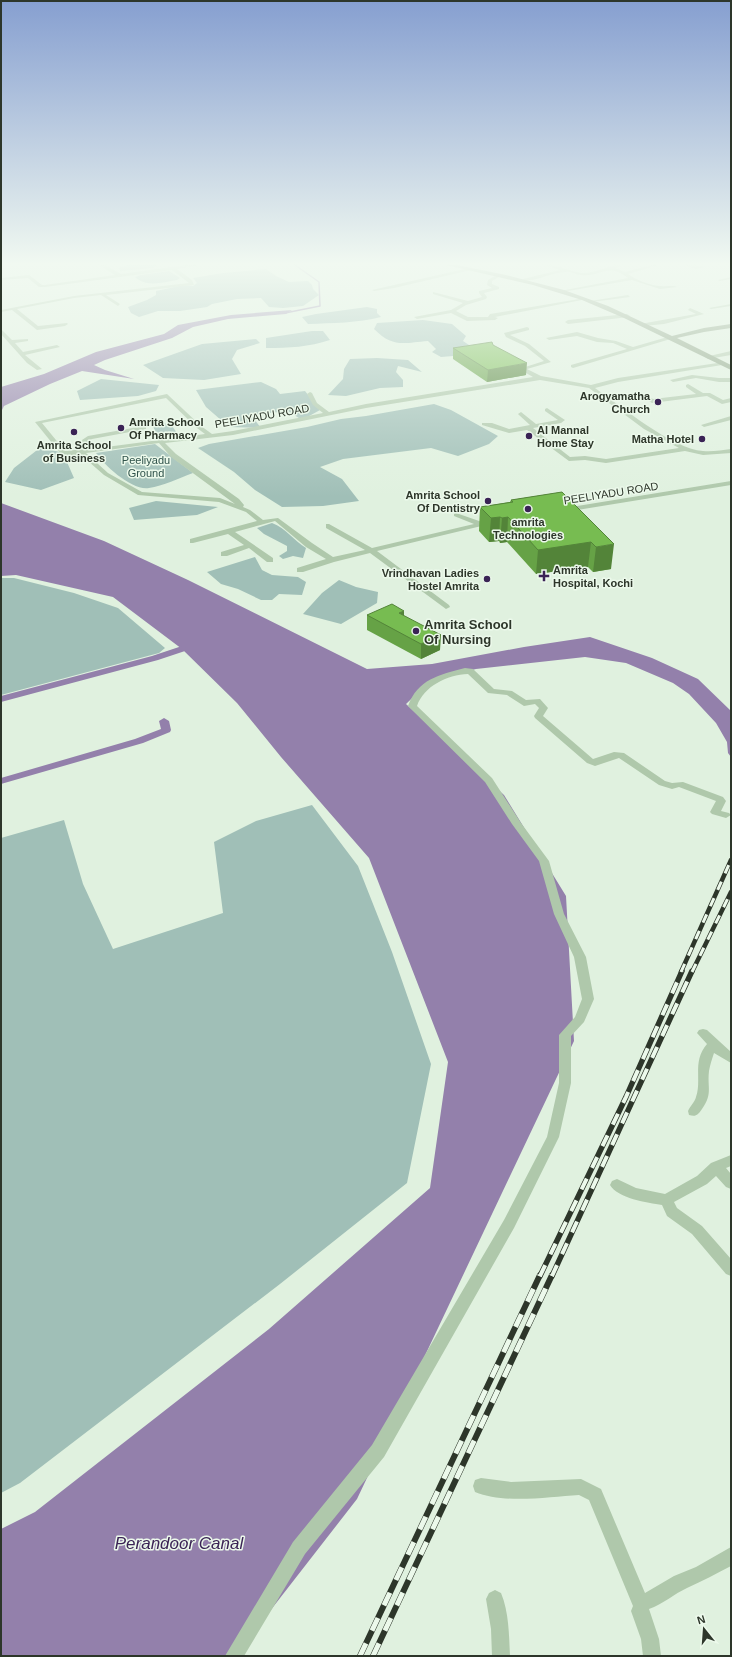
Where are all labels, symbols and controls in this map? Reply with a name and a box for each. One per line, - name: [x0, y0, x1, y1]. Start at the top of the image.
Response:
- place label: Arogyamatha Church: [580, 390, 651, 415]
- marker: Arogyamatha Church: [653, 397, 663, 407]
- street label: PEELIYADU ROAD: [214, 402, 310, 430]
- place label: Amrita School Of Pharmacy: [129, 416, 204, 441]
- marker: Amrita School Of Pharmacy: [116, 423, 126, 433]
- place label: Al Mannal Home Stay: [537, 424, 595, 449]
- marker: Amrita School of Business: [69, 427, 79, 437]
- marker: Al Mannal Home Stay: [524, 431, 534, 441]
- place label: Matha Hotel: [632, 433, 694, 445]
- marker: Matha Hotel: [697, 434, 707, 444]
- place label: Amrita School of Business: [37, 439, 111, 464]
- park label: Peeliyadu Ground: [122, 454, 170, 479]
- street label: PEELIYADU ROAD: [563, 480, 659, 506]
- place label: Amrita School Of Dentistry: [405, 489, 481, 514]
- marker: Amrita School Of Dentistry: [483, 496, 493, 506]
- marker: amrita Technologies: [523, 504, 533, 514]
- place label: amrita Technologies: [493, 516, 563, 541]
- place label: Amrita Hospital, Kochi: [553, 564, 633, 589]
- place label: Vrindhavan Ladies Hostel Amrita: [382, 567, 480, 592]
- marker: Amrita Hospital, Kochi: [538, 570, 550, 582]
- marker: Vrindhavan Ladies Hostel Amrita: [482, 574, 492, 584]
- place label: Amrita School Of Nursing: [424, 617, 512, 647]
- marker: Amrita School Of Nursing: [411, 626, 421, 636]
- water label: Perandoor Canal: [115, 1534, 244, 1553]
- north arrow: [684, 1609, 724, 1649]
- text: N: [696, 1613, 707, 1626]

